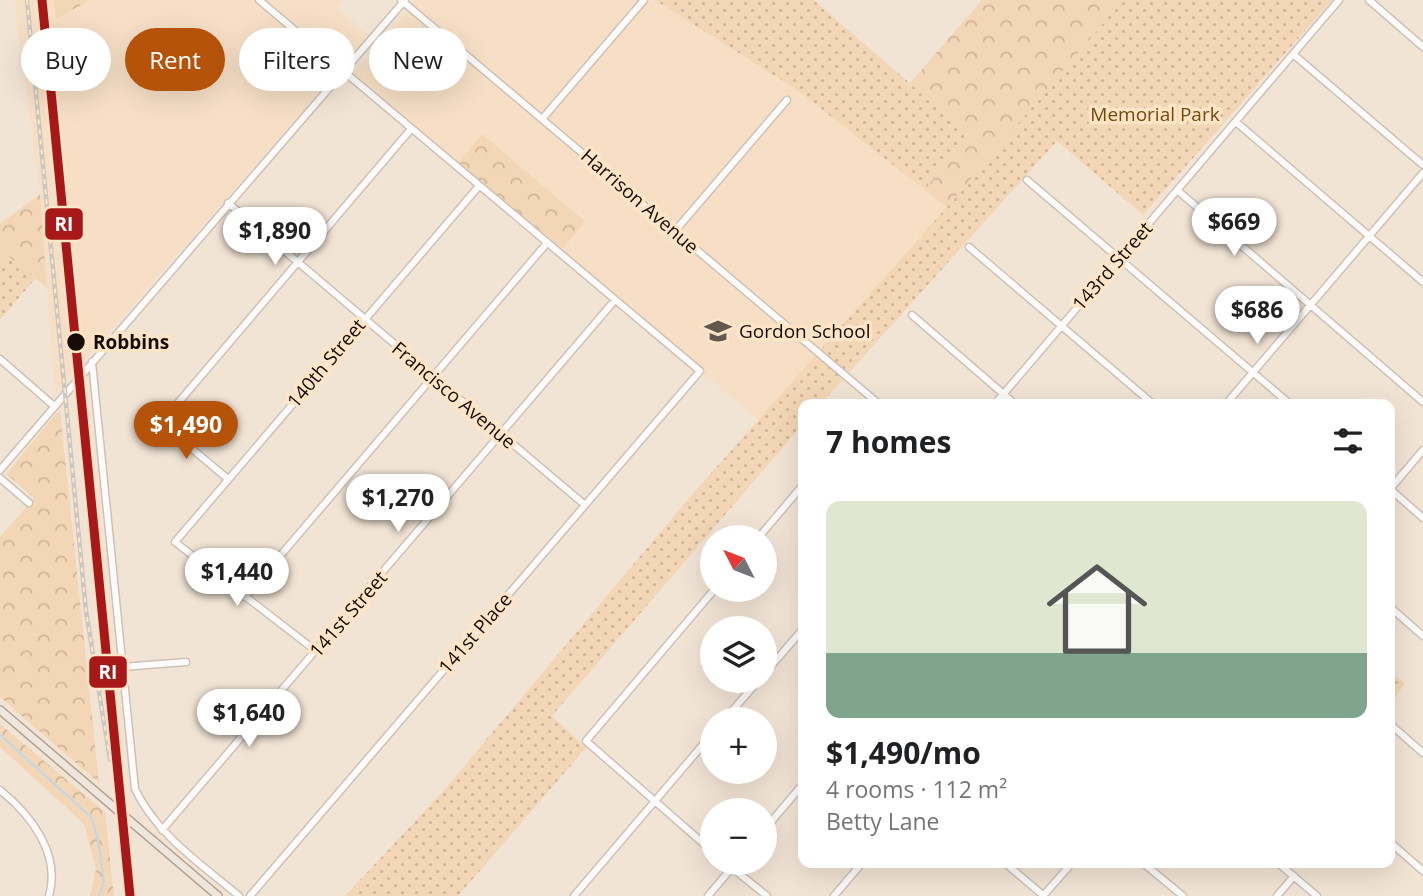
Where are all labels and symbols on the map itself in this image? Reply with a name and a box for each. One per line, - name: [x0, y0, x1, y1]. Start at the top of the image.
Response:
- park label: Memorial Park: [1090, 101, 1220, 127]
- street label: Harrison Avenue: [576, 143, 704, 259]
- pin: $669: [1193, 198, 1275, 258]
- line badge: RI: [44, 207, 84, 241]
- pin: $1,890: [218, 208, 332, 267]
- text: RI: [55, 211, 73, 237]
- street label: 143rd Street: [1066, 216, 1158, 316]
- pin: $686: [1216, 286, 1298, 346]
- street label: 140th Street: [281, 313, 371, 413]
- school or university icon: Gordon School: [703, 316, 733, 346]
- place label: Gordon School: [739, 318, 870, 344]
- place label: Robbins: [93, 329, 169, 355]
- marker: Robbins: [65, 331, 87, 353]
- street label: Francisco Avenue: [387, 335, 521, 455]
- pin: $1,490: [129, 402, 243, 461]
- pin: $1,270: [341, 475, 455, 534]
- north arrow: [700, 525, 777, 602]
- pin: $1,440: [180, 548, 294, 608]
- street label: 141st Street: [303, 565, 393, 663]
- street label: 141st Place: [432, 587, 518, 679]
- line badge: RI: [88, 655, 128, 689]
- text: RI: [99, 659, 117, 685]
- pin: $1,640: [192, 690, 306, 749]

